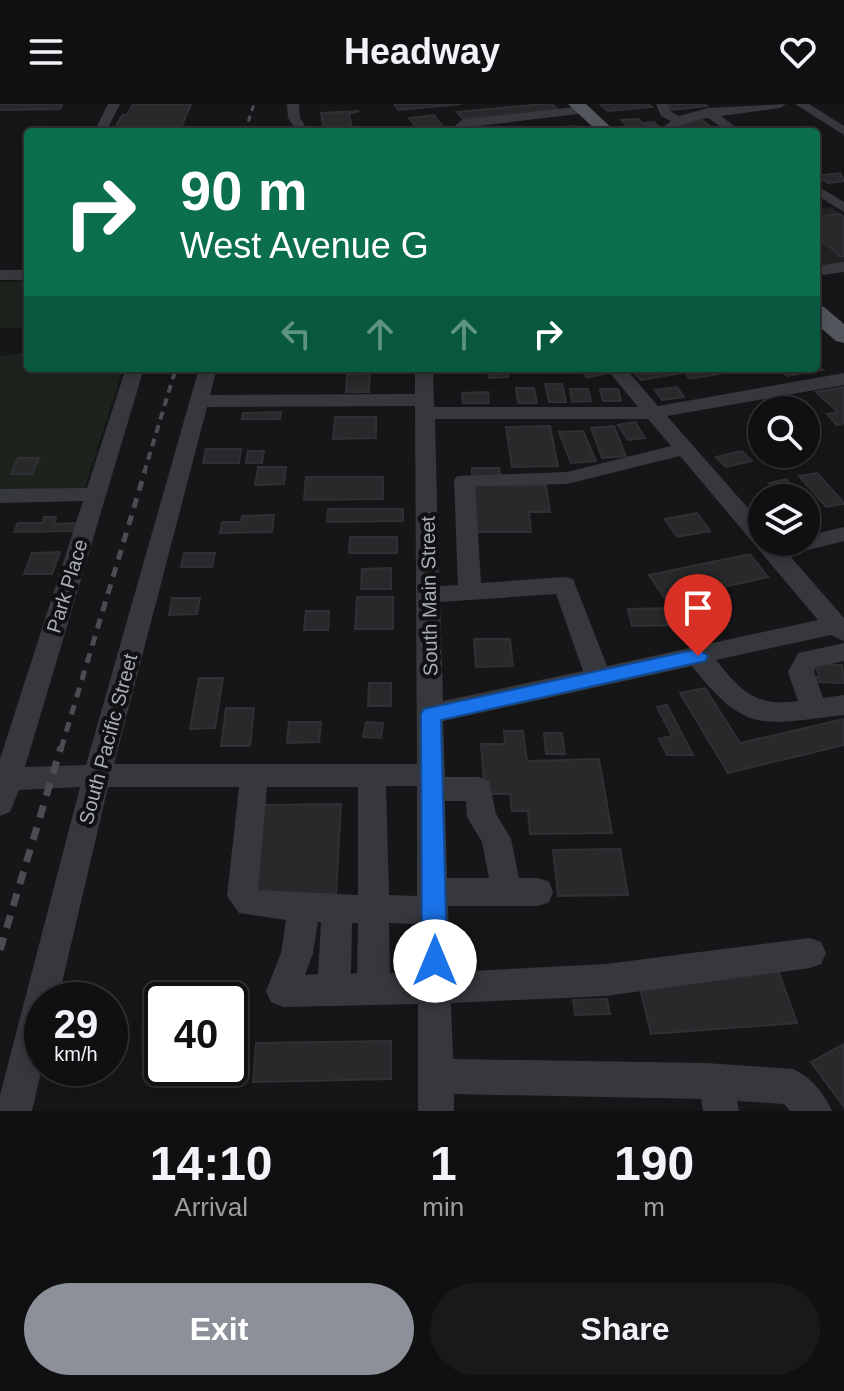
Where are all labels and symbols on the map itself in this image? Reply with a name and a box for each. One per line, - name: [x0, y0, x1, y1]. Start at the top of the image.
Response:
- street label: South Main Street: [417, 515, 441, 676]
- street label: Park Place: [42, 537, 92, 635]
- pin: [664, 574, 732, 656]
- street label: South Pacific Street: [75, 651, 141, 827]
- position arrow: [393, 919, 477, 1003]
- speed limit sign: 40: [144, 982, 248, 1086]

